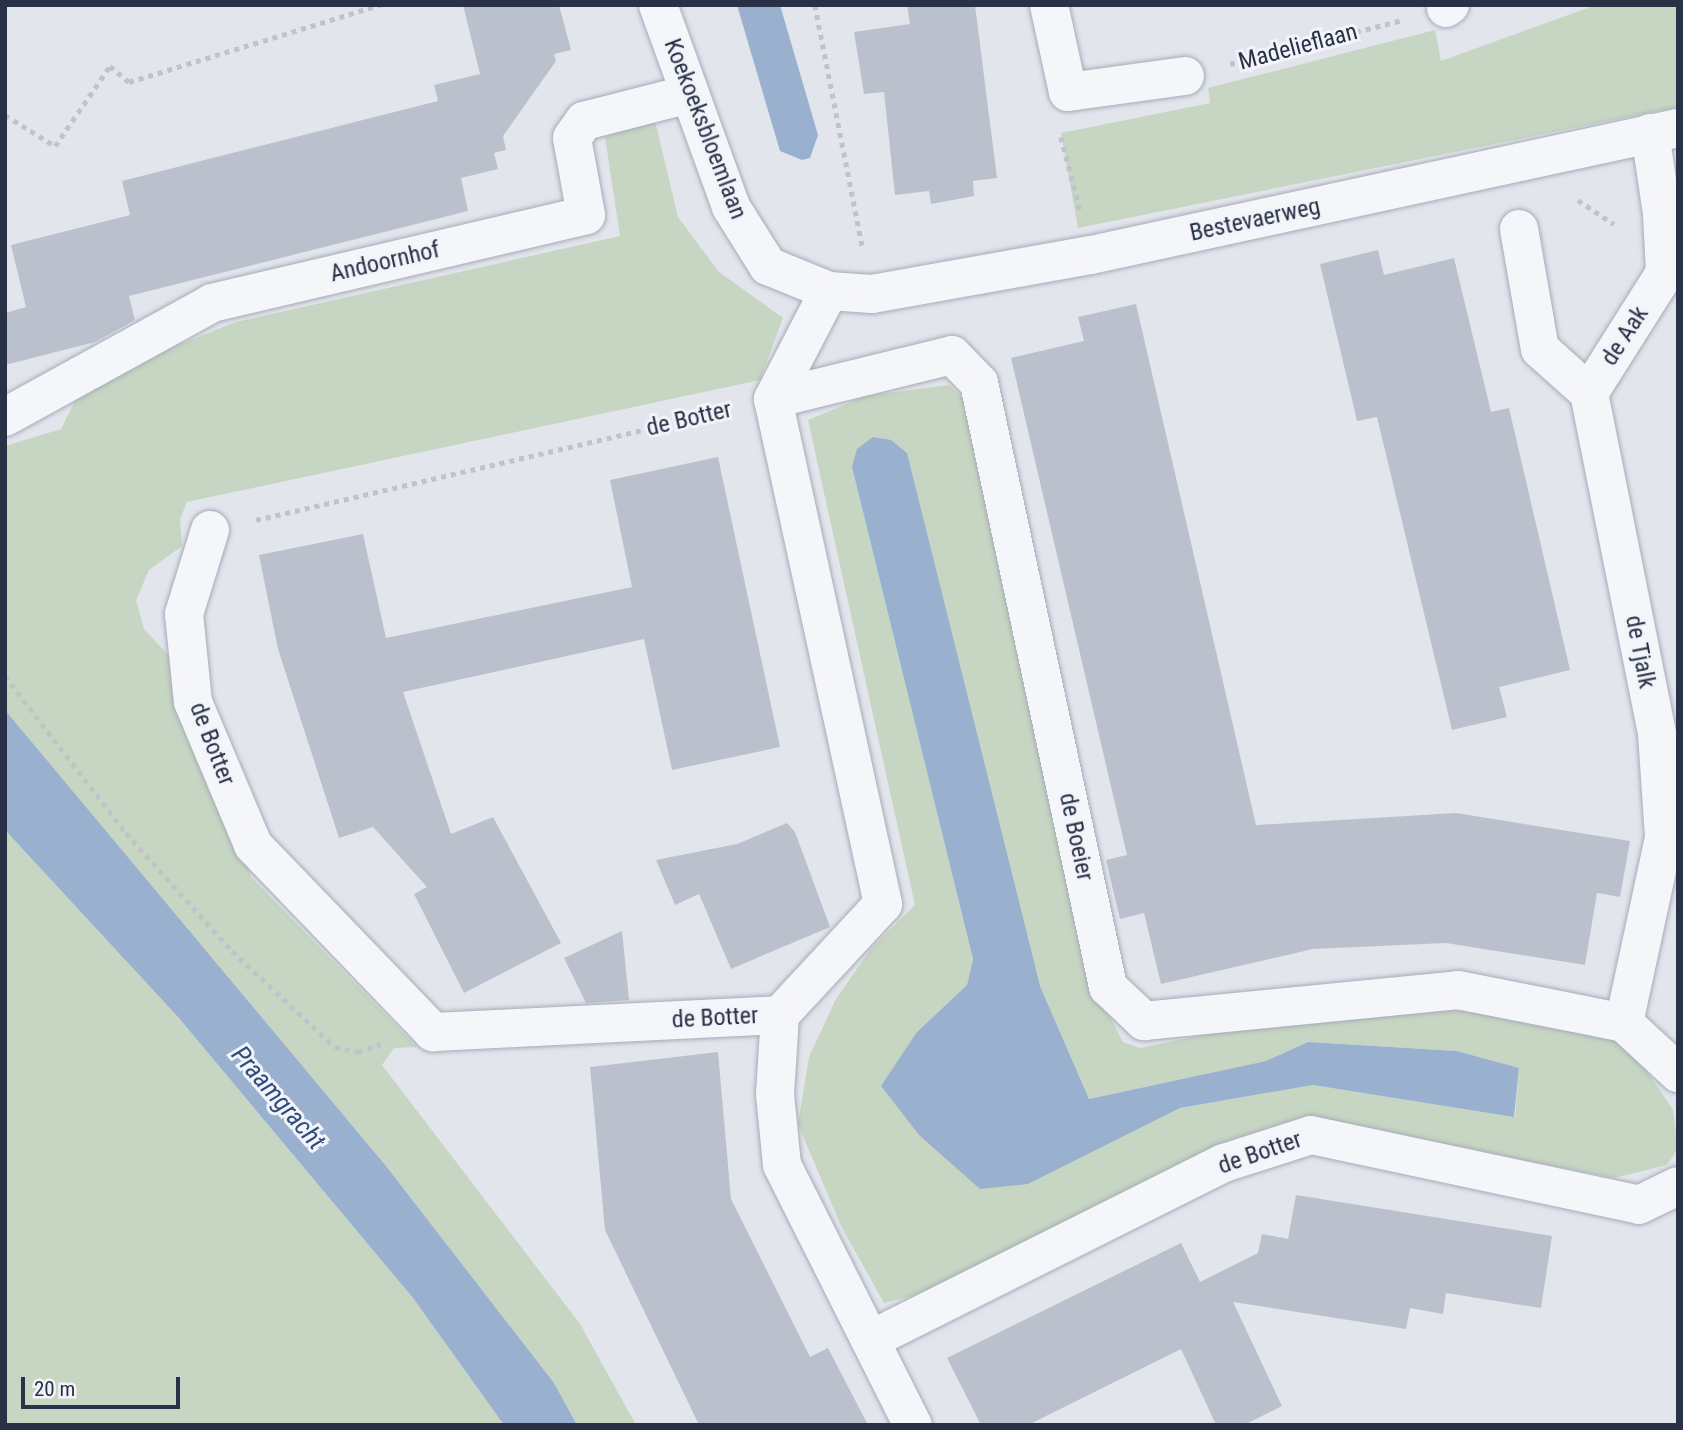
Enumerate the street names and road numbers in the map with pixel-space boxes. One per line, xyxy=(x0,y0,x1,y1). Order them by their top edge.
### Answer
street label: Madelieflaan xyxy=(1235,17,1361,77)
street label: Koekoeksbloemlaan xyxy=(657,35,753,223)
street label: Bestevaerweg xyxy=(1187,192,1323,248)
street label: Andoornhof xyxy=(327,235,443,289)
street label: de Aak xyxy=(1595,301,1655,371)
street label: de Botter xyxy=(644,395,734,443)
street label: de Tjalk xyxy=(1619,613,1661,691)
street label: de Botter xyxy=(183,698,241,790)
street label: de Boeier xyxy=(1053,790,1099,884)
street label: de Botter xyxy=(671,1001,759,1035)
street label: de Botter xyxy=(1214,1125,1306,1181)

